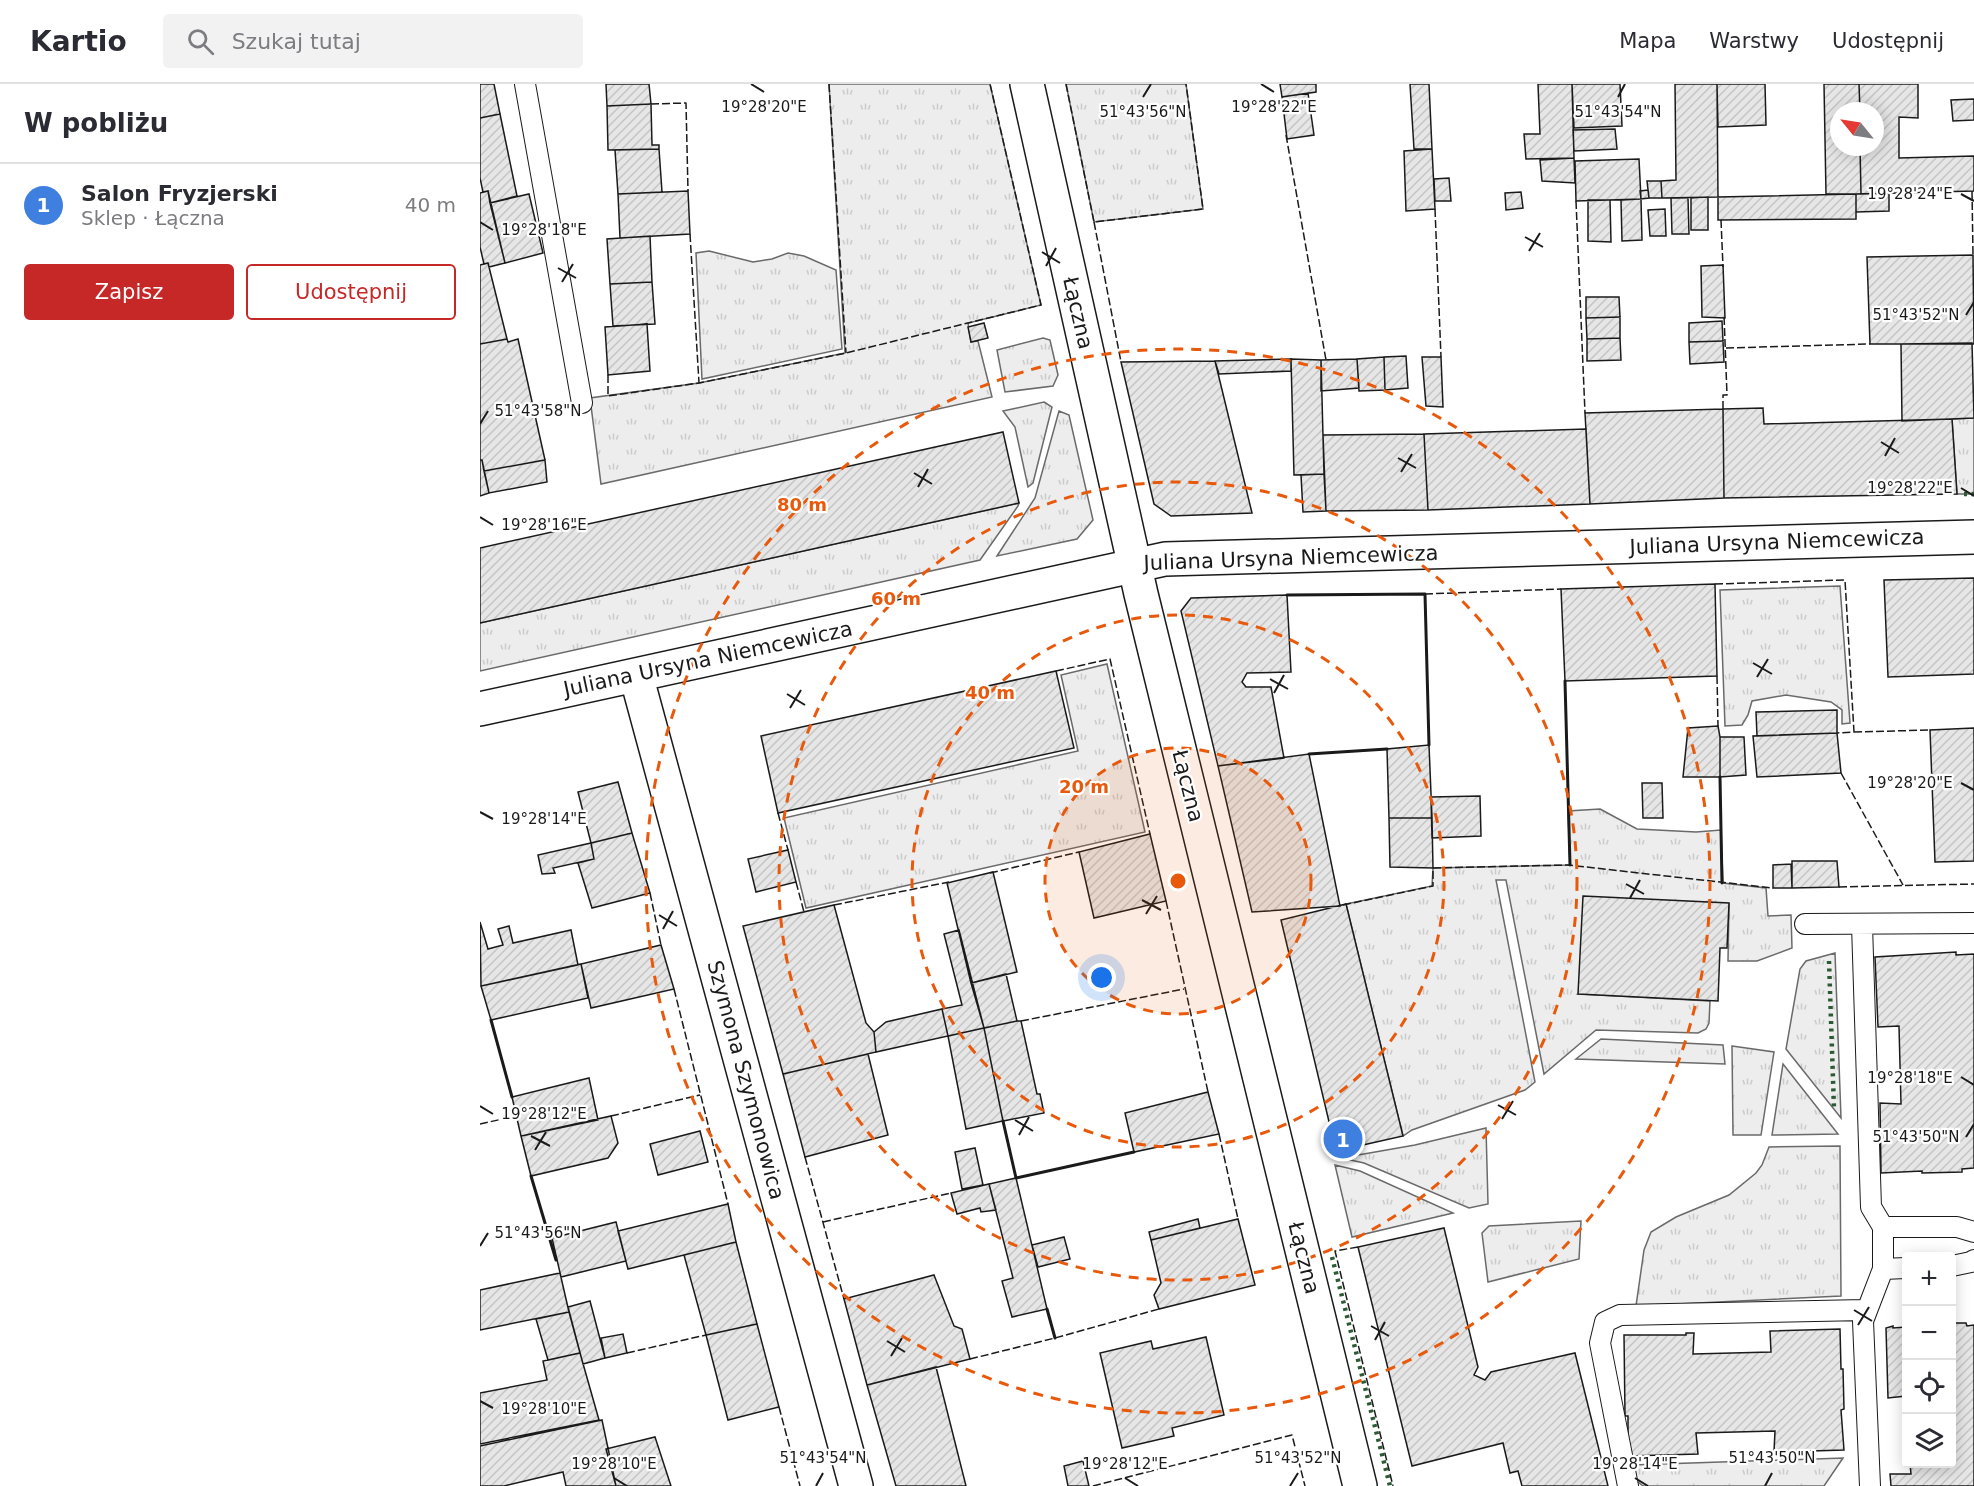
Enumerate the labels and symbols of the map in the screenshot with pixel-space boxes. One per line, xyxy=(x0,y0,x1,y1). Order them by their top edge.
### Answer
text: 19°28'20"E xyxy=(721,98,807,116)
text: 19°28'22"E xyxy=(1231,98,1317,116)
north arrow xyxy=(1830,102,1884,156)
text: 51°43'56"N xyxy=(1099,103,1187,121)
text: 51°43'54"N xyxy=(1574,103,1662,121)
text: 19°28'24"E xyxy=(1867,185,1953,203)
text: 19°28'18"E xyxy=(501,221,587,239)
street label: Łączna xyxy=(1058,274,1098,351)
text: 51°43'52"N xyxy=(1872,306,1960,324)
text: 51°43'58"N xyxy=(494,402,582,420)
text: 19°28'22"E xyxy=(1867,479,1953,497)
text: 80 m xyxy=(777,494,827,515)
text: 19°28'16"E xyxy=(501,516,587,534)
street label: Juliana Ursyna Niemcewicza xyxy=(1627,525,1925,559)
street label: Juliana Ursyna Niemcewicza xyxy=(1141,541,1439,575)
text: 60 m xyxy=(871,588,921,609)
street label: Juliana Ursyna Niemcewicza xyxy=(559,617,855,702)
text: 40 m xyxy=(965,682,1015,703)
street label: Łączna xyxy=(1167,747,1209,825)
text: 19°28'20"E xyxy=(1867,774,1953,792)
text: 20 m xyxy=(1059,776,1109,797)
text: 19°28'14"E xyxy=(501,810,587,828)
centre of rings xyxy=(1168,871,1188,891)
street label: Szymona Szymonowica xyxy=(702,958,790,1202)
your location xyxy=(1087,963,1116,992)
text: 19°28'18"E xyxy=(1867,1069,1953,1087)
text: 19°28'12"E xyxy=(501,1105,587,1123)
pin: 1 xyxy=(1324,1116,1362,1162)
text: 51°43'50"N xyxy=(1872,1128,1960,1146)
street label: Łączna xyxy=(1283,1219,1325,1297)
text: 51°43'56"N xyxy=(494,1224,582,1242)
text: 19°28'10"E xyxy=(501,1400,587,1418)
text: 51°43'54"N xyxy=(779,1449,867,1467)
text: 51°43'52"N xyxy=(1254,1449,1342,1467)
text: 51°43'50"N xyxy=(1728,1449,1816,1467)
text: 19°28'10"E xyxy=(571,1455,657,1473)
text: 19°28'12"E xyxy=(1082,1455,1168,1473)
text: 19°28'14"E xyxy=(1592,1455,1678,1473)

